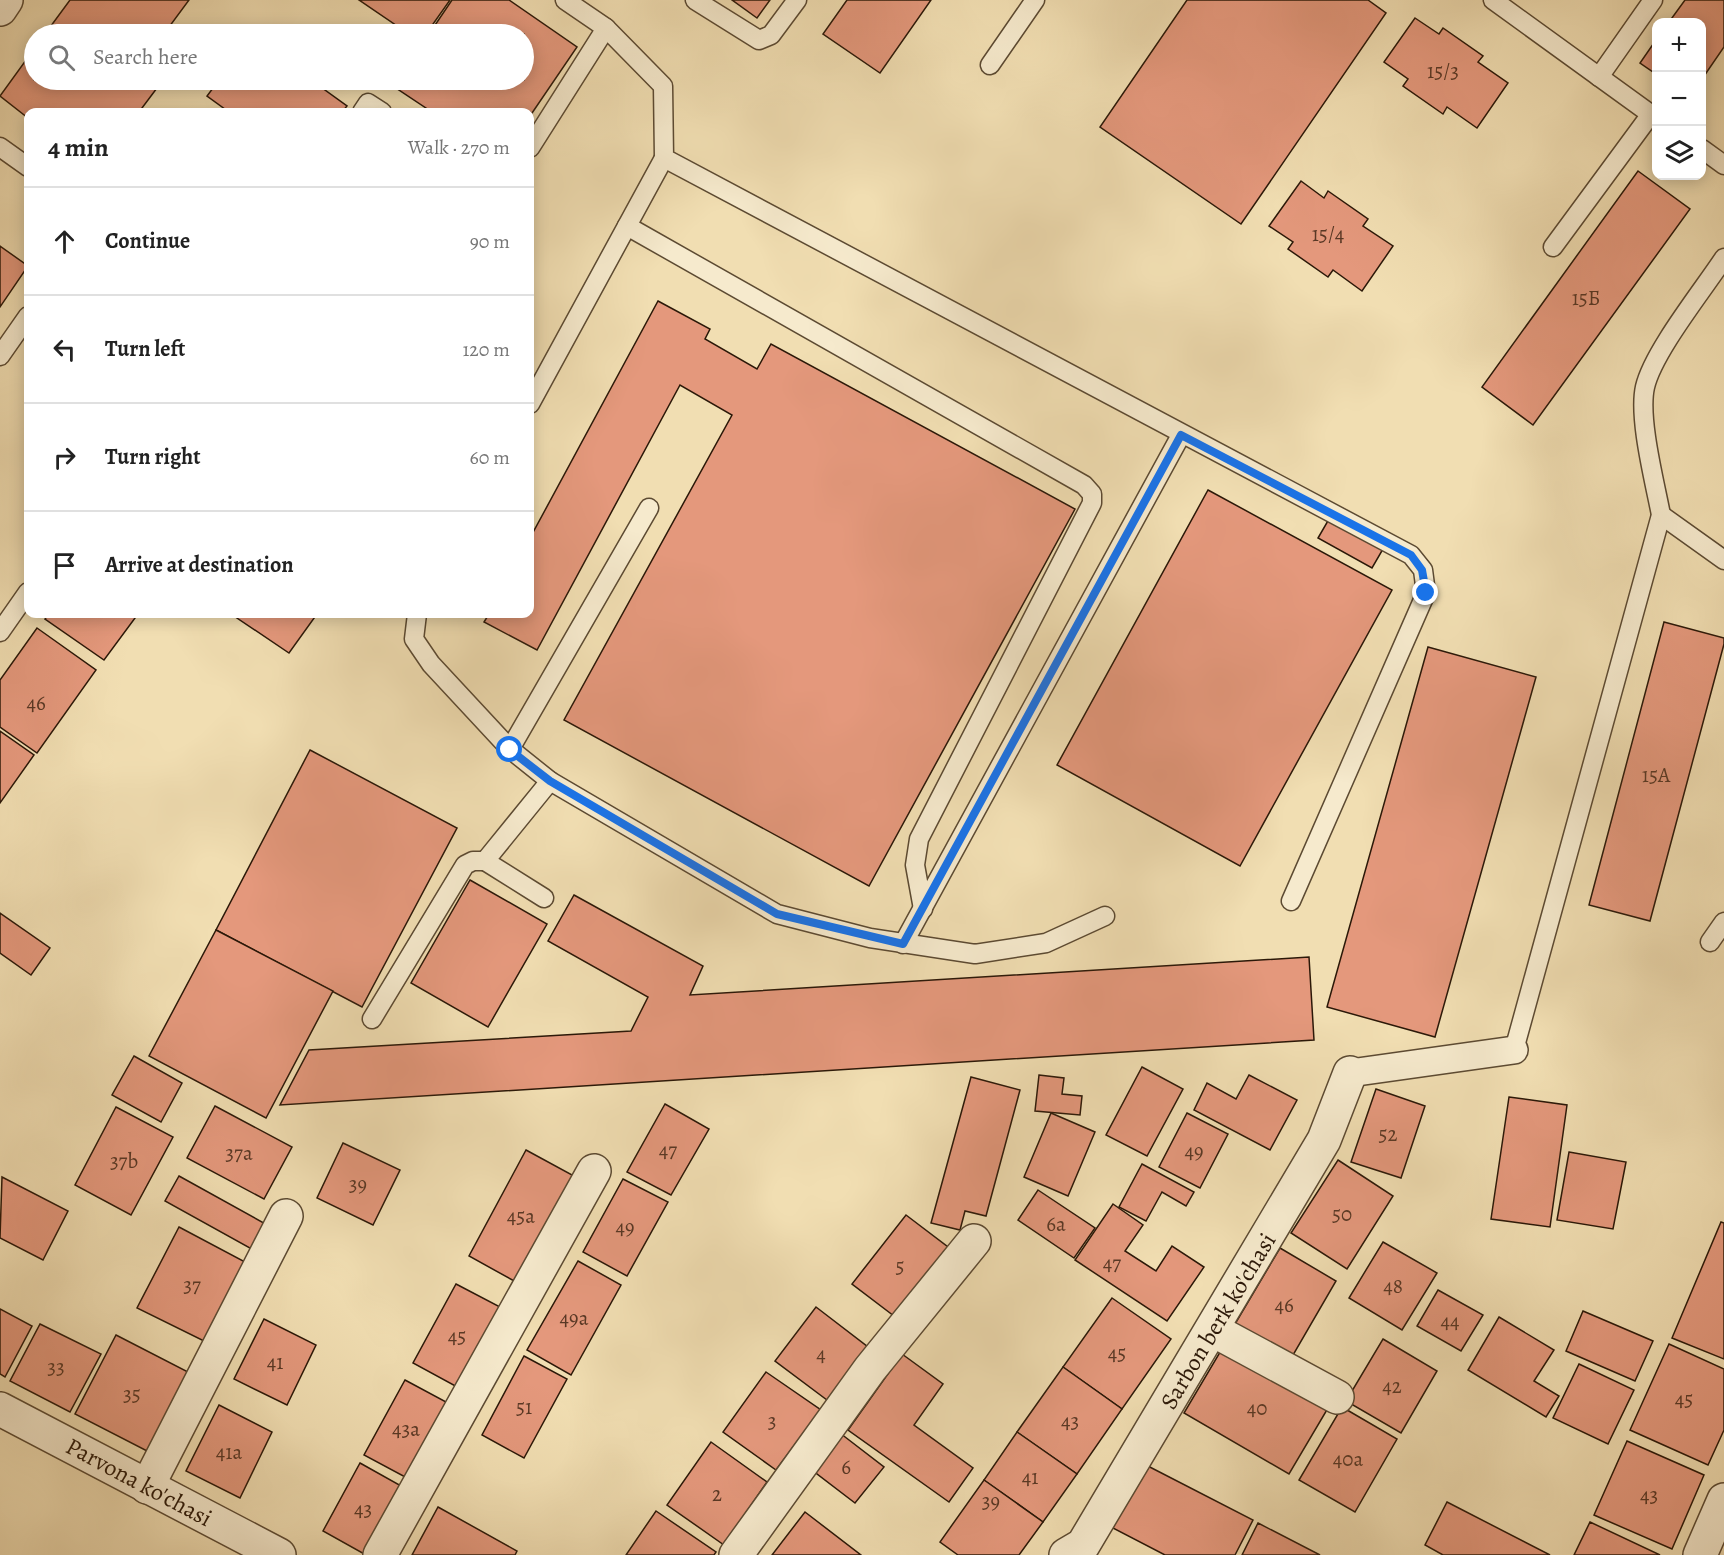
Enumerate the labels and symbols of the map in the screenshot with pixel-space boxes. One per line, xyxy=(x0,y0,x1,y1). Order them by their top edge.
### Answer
house number: 15/3 xyxy=(1427,57,1459,85)
house number: 15/4 xyxy=(1312,220,1344,248)
house number: 15Б xyxy=(1572,284,1600,312)
route end xyxy=(1412,579,1438,605)
house number: 46 xyxy=(26,689,46,717)
route start xyxy=(496,736,522,762)
house number: 15A xyxy=(1642,761,1671,789)
house number: 52 xyxy=(1378,1120,1398,1148)
house number: 47 xyxy=(659,1136,677,1164)
house number: 49 xyxy=(1184,1137,1204,1165)
house number: 37a xyxy=(225,1139,253,1167)
house number: 37b xyxy=(110,1147,138,1175)
house number: 39 xyxy=(349,1170,367,1198)
house number: 50 xyxy=(1332,1200,1352,1228)
house number: 45a xyxy=(507,1202,535,1230)
house number: 6a xyxy=(1046,1210,1066,1238)
house number: 49 xyxy=(615,1213,635,1241)
street label: Sarbon berk ko'chasi xyxy=(1153,1227,1283,1415)
house number: 47 xyxy=(1103,1249,1121,1277)
house number: 5 xyxy=(895,1252,905,1280)
house number: 37 xyxy=(183,1271,201,1299)
house number: 48 xyxy=(1383,1272,1403,1300)
house number: 46 xyxy=(1274,1291,1294,1319)
house number: 49a xyxy=(560,1304,589,1332)
house number: 44 xyxy=(1440,1307,1460,1335)
house number: 45 xyxy=(448,1322,466,1350)
house number: 45 xyxy=(1108,1339,1126,1367)
house number: 4 xyxy=(816,1340,826,1368)
house number: 41 xyxy=(267,1348,283,1376)
house number: 33 xyxy=(47,1353,65,1381)
house number: 42 xyxy=(1382,1372,1402,1400)
house number: 35 xyxy=(123,1380,141,1408)
house number: 45 xyxy=(1675,1385,1693,1413)
house number: 51 xyxy=(516,1393,532,1421)
house number: 40 xyxy=(1247,1394,1267,1422)
house number: 3 xyxy=(768,1407,776,1435)
house number: 43 xyxy=(1061,1407,1079,1435)
house number: 43a xyxy=(392,1415,420,1443)
street label: Parvona ko'chasi xyxy=(60,1430,218,1534)
house number: 41a xyxy=(216,1438,242,1466)
house number: 40a xyxy=(1333,1445,1363,1473)
house number: 6 xyxy=(841,1453,851,1481)
house number: 41 xyxy=(1022,1463,1038,1491)
house number: 2 xyxy=(712,1480,722,1508)
house number: 43 xyxy=(1640,1481,1658,1509)
house number: 39 xyxy=(982,1487,1000,1515)
house number: 43 xyxy=(354,1495,372,1523)

